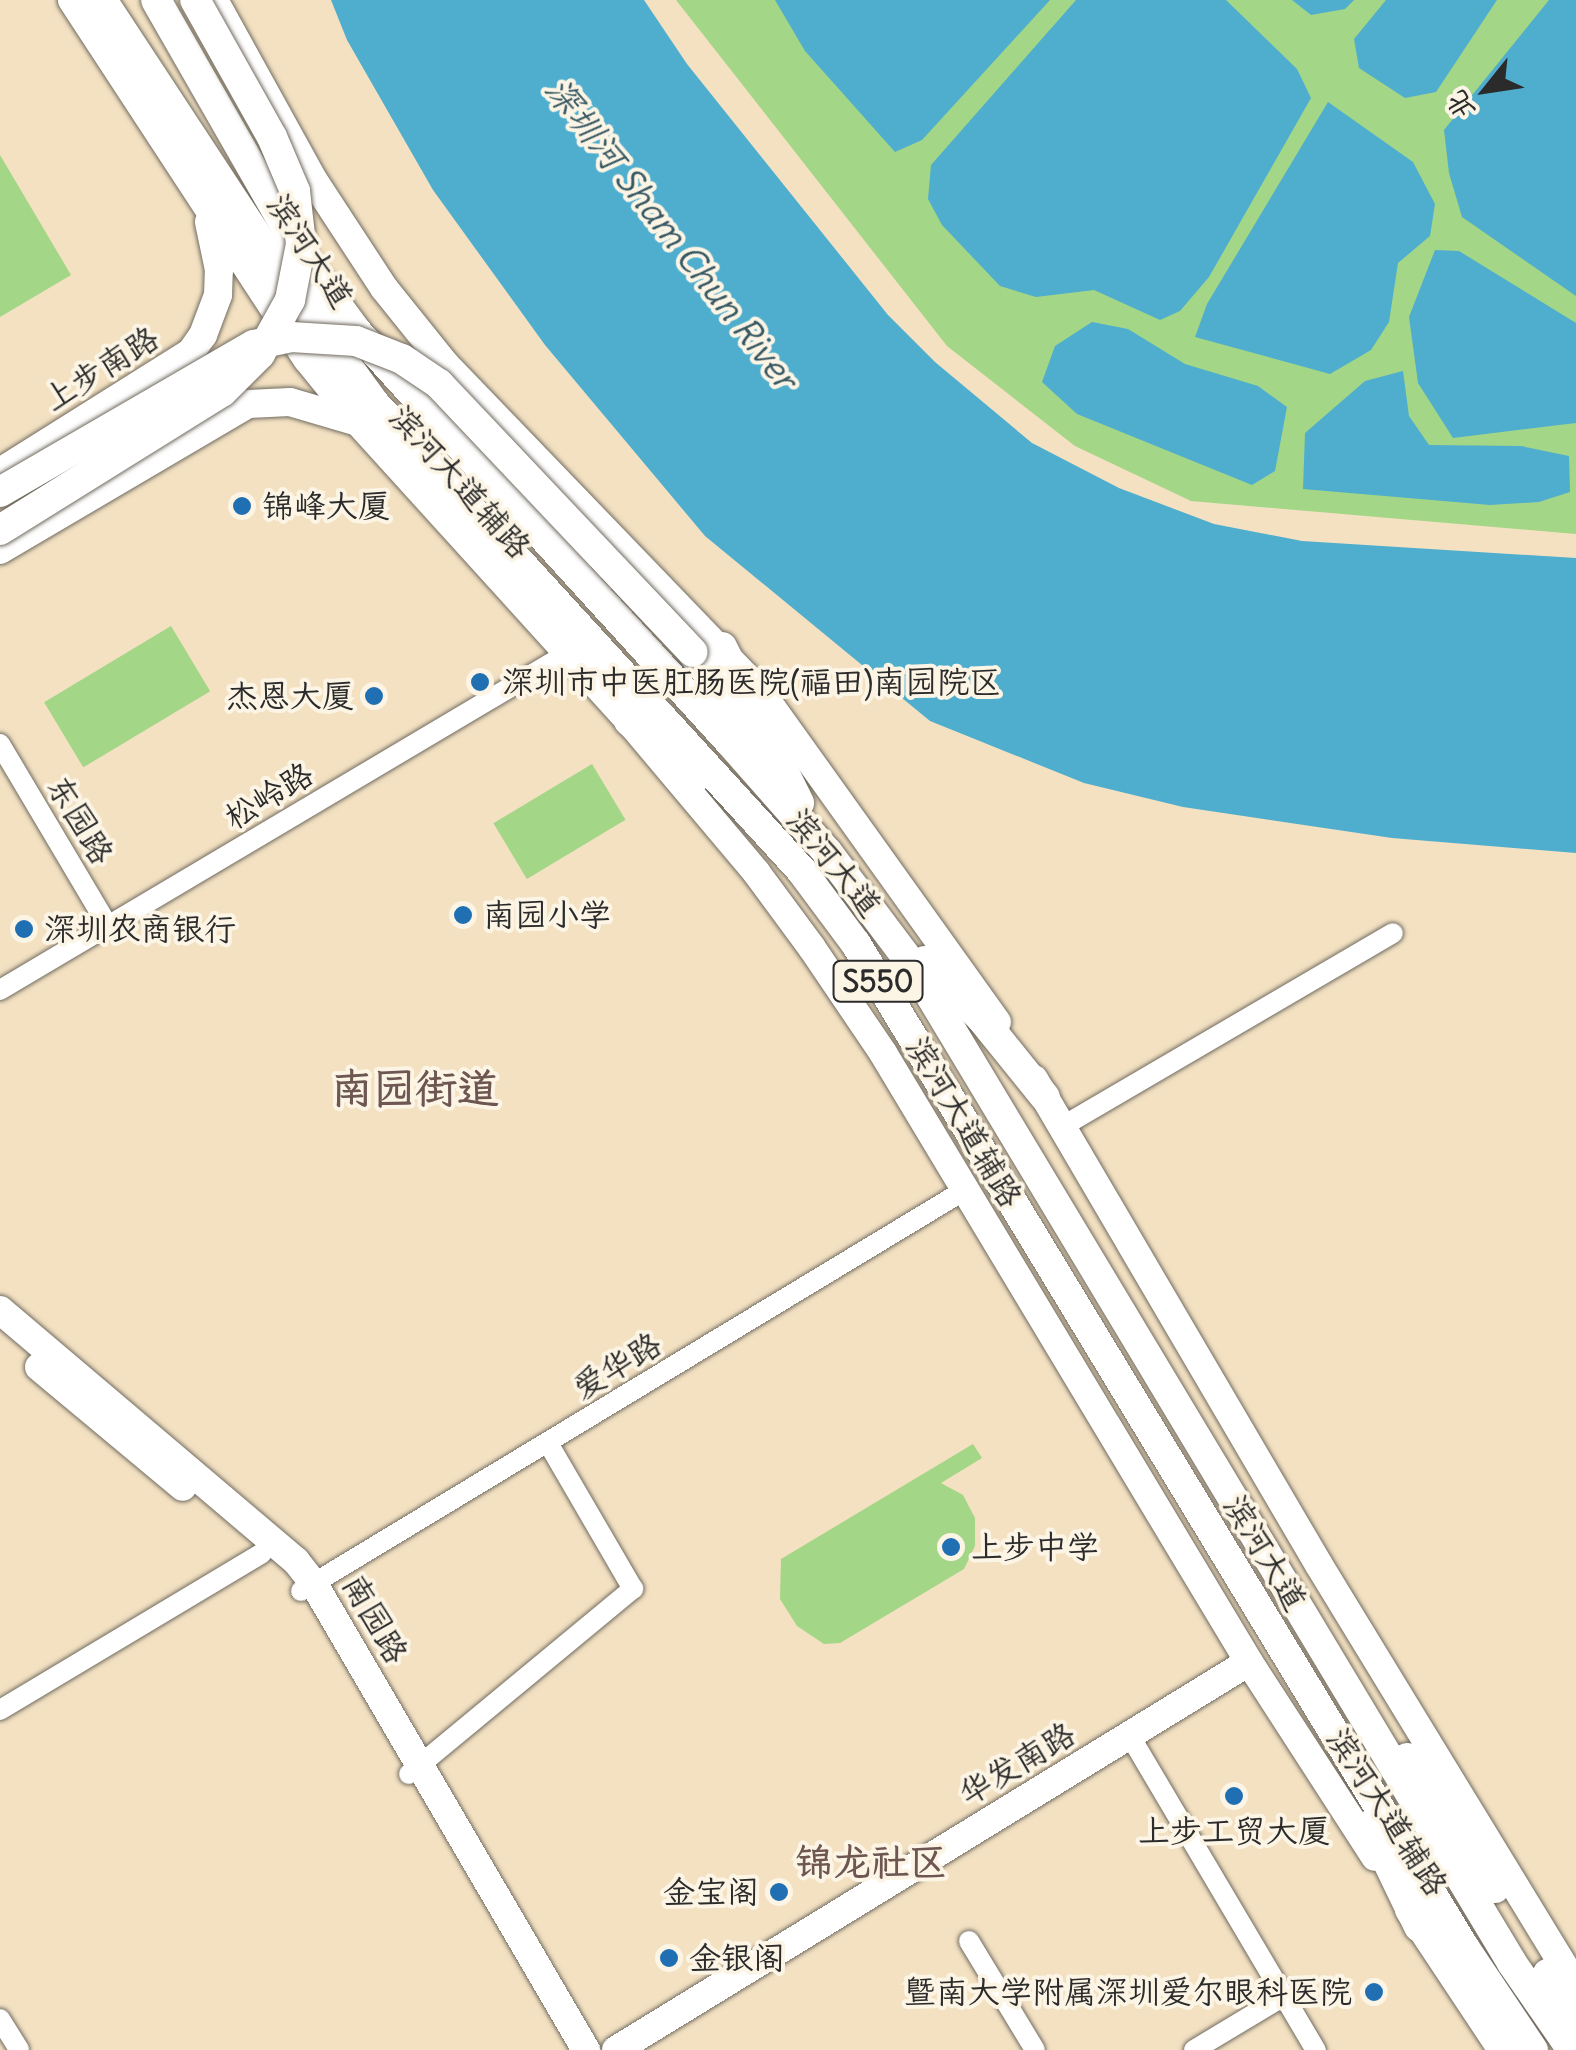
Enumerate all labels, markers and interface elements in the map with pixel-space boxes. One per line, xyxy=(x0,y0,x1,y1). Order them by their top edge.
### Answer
north arrow xyxy=(1436,40,1536,140)
water label: 深圳河 Sham Chun River xyxy=(537,69,807,397)
text: 北 xyxy=(1437,84,1483,126)
street label: 滨河大道 xyxy=(259,187,361,315)
street label: 上步南路 xyxy=(37,319,165,419)
street label: 滨河大道辅路 xyxy=(381,398,539,566)
place label: 锦峰大厦 xyxy=(262,487,390,525)
marker: 锦峰大厦 xyxy=(231,495,253,517)
place label: 深圳市中医肛肠医院(福田)南园院区 xyxy=(502,663,1001,701)
marker: 深圳市中医肛肠医院(福田)南园院区 xyxy=(467,669,493,695)
place label: 杰恩大厦 xyxy=(226,677,354,715)
marker: 杰恩大厦 xyxy=(363,685,385,707)
street label: 松岭路 xyxy=(218,755,320,837)
street label: 东园路 xyxy=(39,769,121,871)
street label: 滨河大道 xyxy=(779,801,889,925)
place label: 南园小学 xyxy=(483,896,611,934)
marker: 南园小学 xyxy=(452,904,474,926)
place label: 深圳农商银行 xyxy=(44,910,236,948)
marker: 深圳农商银行 xyxy=(13,918,35,940)
road number: S550 xyxy=(830,956,926,1006)
street label: 滨河大道辅路 xyxy=(898,1030,1030,1214)
district label: 南园街道 xyxy=(331,1063,499,1113)
street label: 爱华路 xyxy=(566,1325,668,1407)
street label: 滨河大道 xyxy=(1216,1488,1314,1618)
place label: 上步中学 xyxy=(971,1528,1099,1566)
marker: 上步中学 xyxy=(940,1536,962,1558)
street label: 南园路 xyxy=(334,1568,416,1670)
street label: 华发南路 xyxy=(952,1715,1082,1813)
street label: 滨河大道辅路 xyxy=(1319,1721,1455,1903)
marker: 上步工贸大厦 xyxy=(1223,1785,1245,1807)
place label: 上步工贸大厦 xyxy=(1138,1812,1330,1850)
district label: 锦龙社区 xyxy=(795,1839,947,1885)
place label: 金宝阁 xyxy=(663,1873,759,1911)
marker: 金宝阁 xyxy=(768,1881,790,1903)
place label: 金银阁 xyxy=(689,1939,785,1977)
marker: 金银阁 xyxy=(658,1947,680,1969)
place label: 暨南大学附属深圳爱尔眼科医院 xyxy=(904,1973,1352,2011)
marker: 暨南大学附属深圳爱尔眼科医院 xyxy=(1361,1979,1387,2005)

